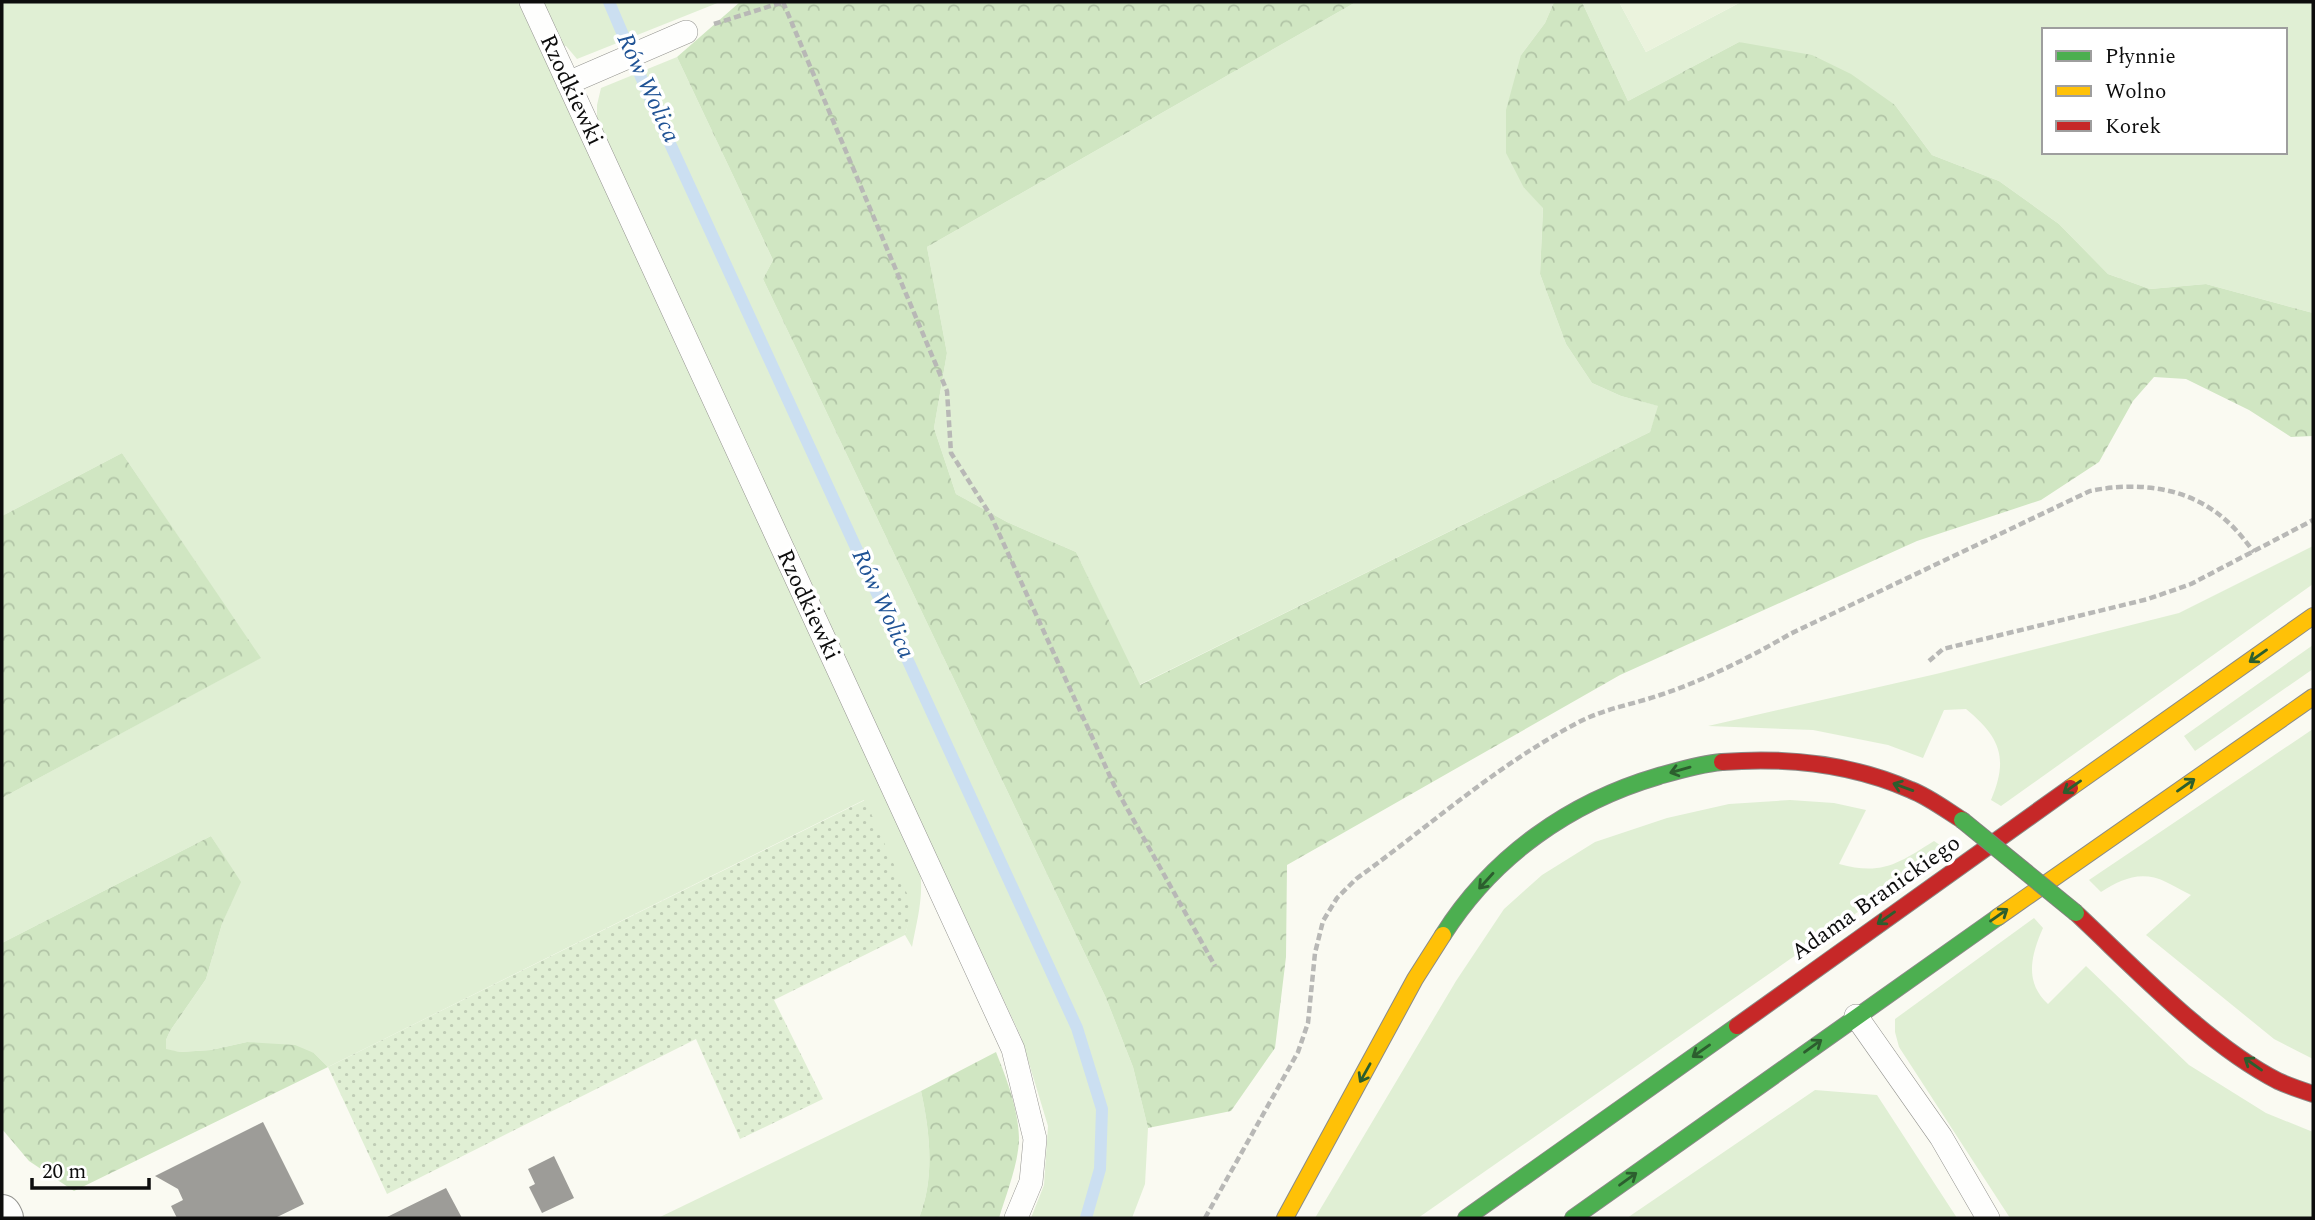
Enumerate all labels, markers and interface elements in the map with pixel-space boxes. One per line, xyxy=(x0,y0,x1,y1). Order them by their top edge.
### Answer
water label: Rów Wolica xyxy=(607,27,689,149)
legend xyxy=(2042,28,2287,154)
street label: Rzodkiewki xyxy=(530,29,612,151)
text: Płynnie xyxy=(2105,41,2176,73)
text: Wolno xyxy=(2105,76,2166,108)
text: Korek xyxy=(2105,111,2162,143)
water label: Rów Wolica xyxy=(842,543,924,665)
street label: Rzodkiewki xyxy=(767,544,849,666)
one-way arrow xyxy=(2249,648,2268,663)
one-way arrow xyxy=(1669,764,1692,777)
one-way arrow xyxy=(2176,778,2195,792)
one-way arrow xyxy=(1892,780,1914,792)
one-way arrow xyxy=(2063,780,2082,794)
street label: Adama Branickiego xyxy=(1784,826,1968,970)
one-way arrow xyxy=(1478,872,1494,890)
one-way arrow xyxy=(1989,908,2008,922)
one-way arrow xyxy=(1877,911,1896,926)
one-way arrow xyxy=(1803,1039,1822,1053)
one-way arrow xyxy=(1692,1043,1711,1058)
one-way arrow xyxy=(2244,1057,2263,1071)
one-way arrow xyxy=(1358,1062,1371,1083)
scale bar xyxy=(32,1146,149,1190)
text: 20 m xyxy=(42,1156,86,1188)
one-way arrow xyxy=(1618,1171,1637,1186)

